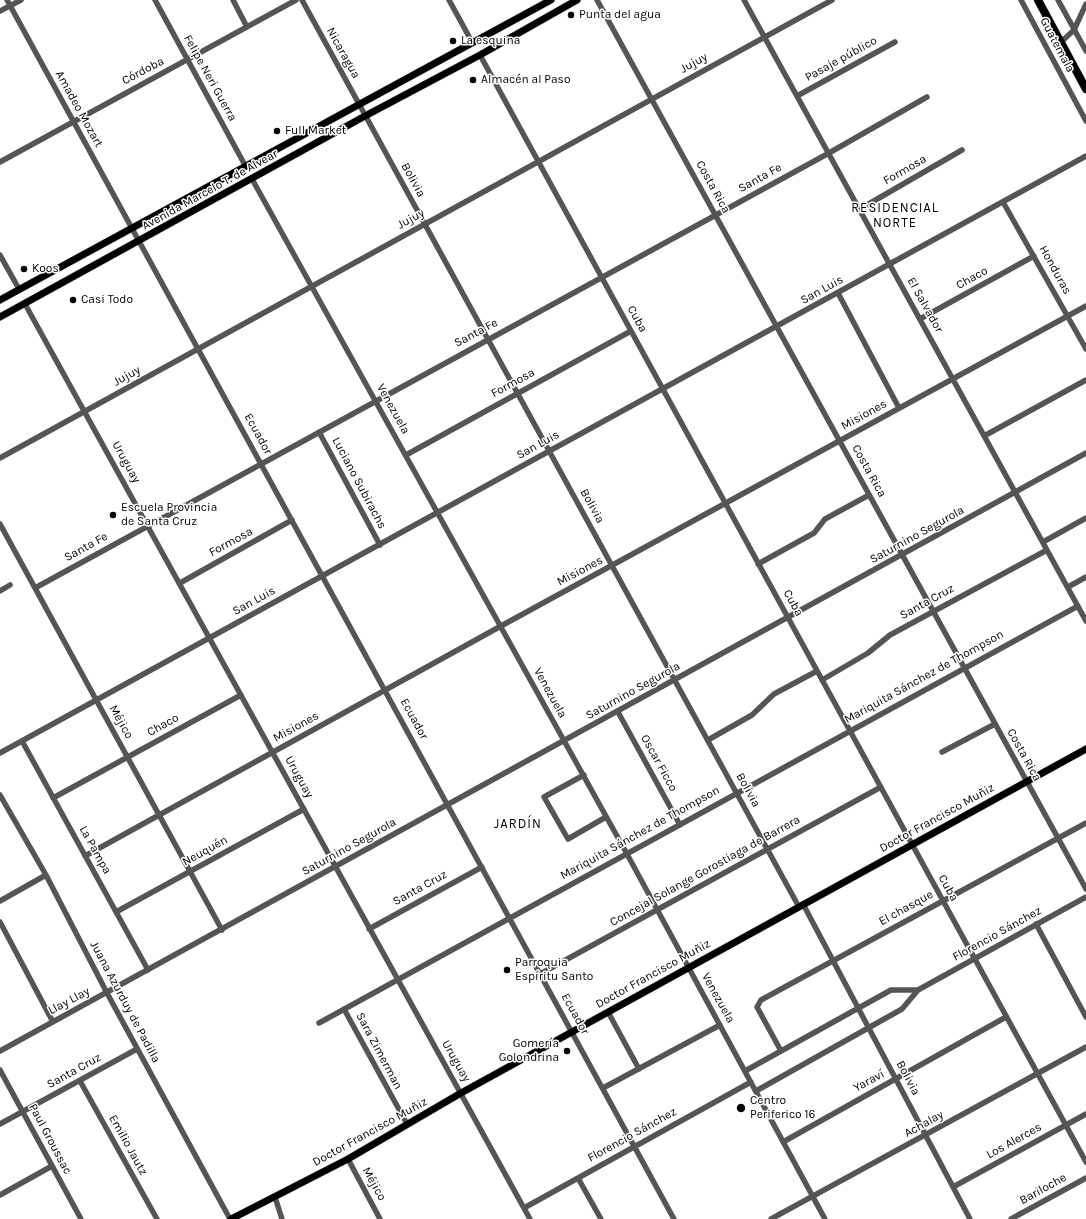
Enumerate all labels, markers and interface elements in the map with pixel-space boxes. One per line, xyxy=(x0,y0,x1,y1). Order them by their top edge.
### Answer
place label: Punta del agua xyxy=(579,8,661,22)
marker: Punta del agua xyxy=(566,10,576,20)
street label: Guatemala xyxy=(1037,15,1077,75)
street label: Nicaragua xyxy=(323,25,363,81)
street label: Felipe Neri Guerra xyxy=(180,32,240,124)
street label: Pasaje público xyxy=(803,33,879,85)
place label: La esquina xyxy=(461,34,520,48)
marker: La esquina xyxy=(448,36,458,46)
street label: Jujuy xyxy=(678,50,710,76)
street label: Córdoba xyxy=(119,54,167,88)
street label: Amadeo Mozart xyxy=(52,68,106,150)
place label: Almacén al Paso xyxy=(481,73,570,87)
marker: Almacén al Paso xyxy=(468,75,478,85)
place label: Full Market xyxy=(285,124,346,138)
marker: Full Market xyxy=(272,126,282,136)
street label: Avenida Marcelo T. de Alvear xyxy=(140,147,280,233)
street label: Formosa xyxy=(881,152,929,188)
street label: Costa Rica xyxy=(693,158,733,216)
street label: Bolivia xyxy=(398,160,428,200)
street label: Santa Fe xyxy=(736,160,784,196)
district label: RESIDENCIAL NORTE xyxy=(851,200,939,231)
street label: Jujuy xyxy=(395,206,427,232)
street label: Honduras xyxy=(1036,243,1074,297)
place label: Koos xyxy=(32,262,59,276)
street label: Chaco xyxy=(954,263,990,293)
marker: Koos xyxy=(19,264,29,274)
street label: San Luis xyxy=(798,272,846,308)
street label: El Salvador xyxy=(904,275,946,335)
place label: Casi Todo xyxy=(81,293,133,307)
marker: Casi Todo xyxy=(68,295,78,305)
street label: Cuba xyxy=(624,303,650,335)
street label: Santa Fe xyxy=(452,316,500,350)
street label: Jujuy xyxy=(111,363,143,389)
street label: Formosa xyxy=(489,365,537,401)
street label: Venezuela xyxy=(373,381,413,437)
street label: Misiones xyxy=(839,397,889,433)
street label: Ecuador xyxy=(241,411,275,457)
street label: San Luis xyxy=(514,427,562,463)
street label: Luciano Subirachs xyxy=(329,435,389,531)
street label: Uruguay xyxy=(109,439,143,485)
street label: Costa Rica xyxy=(849,442,889,500)
street label: Bolivia xyxy=(577,486,607,526)
place label: Escuela Provincia de Santa Cruz xyxy=(121,501,217,529)
street label: Saturnino Segurola xyxy=(867,503,967,567)
marker: Escuela Provincia de Santa Cruz xyxy=(108,510,118,520)
street label: Formosa xyxy=(207,524,255,560)
street label: Santa Fe xyxy=(62,529,110,565)
street label: Misiones xyxy=(555,553,605,589)
street label: Santa Cruz xyxy=(897,581,957,623)
street label: San Luis xyxy=(230,583,278,619)
street label: Cuba xyxy=(780,587,806,619)
street label: Mariquita Sánchez de Thompson xyxy=(842,627,1006,727)
street label: Saturnino Segurola xyxy=(583,659,683,723)
street label: Venezuela xyxy=(530,665,570,721)
street label: Ecuador xyxy=(397,696,431,742)
street label: Méjico xyxy=(106,703,136,741)
street label: Misiones xyxy=(271,709,321,745)
street label: Chaco xyxy=(145,710,181,740)
street label: Costa Rica xyxy=(1004,726,1044,784)
street label: Oscar Ficco xyxy=(637,732,681,794)
street label: Uruguay xyxy=(282,754,316,800)
street label: Bolivia xyxy=(733,770,763,810)
street label: Doctor Francisco Muñiz xyxy=(877,780,997,856)
street label: Mariquita Sánchez de Thompson xyxy=(558,783,722,883)
street label: Concejal Solange Gorostiaga de Barrera xyxy=(607,813,803,929)
street label: Saturnino Segurola xyxy=(299,815,399,879)
district label: JARDÍN xyxy=(494,816,542,832)
street label: La Pampa xyxy=(76,823,114,877)
street label: Neuquén xyxy=(180,833,230,869)
street label: Santa Cruz xyxy=(390,867,450,909)
street label: Cuba xyxy=(935,872,961,904)
street label: El chasque xyxy=(876,887,936,929)
street label: Florencio Sánchez xyxy=(950,904,1044,964)
street label: Doctor Francisco Muñiz xyxy=(593,936,713,1012)
street label: Juana Azurduy de Padilla xyxy=(87,939,163,1065)
place label: Parroquia Espíritu Santo xyxy=(515,956,593,984)
marker: Parroquia Espíritu Santo xyxy=(502,965,512,975)
street label: Venezuela xyxy=(698,970,738,1026)
street label: Llay Llay xyxy=(46,984,92,1018)
street label: Ecuador xyxy=(558,991,592,1037)
street label: Sara Zimerman xyxy=(353,1010,405,1092)
place label: Gomería Golondrina xyxy=(499,1037,559,1065)
street label: Uruguay xyxy=(438,1038,474,1084)
marker: Gomería Golondrina xyxy=(562,1046,572,1056)
street label: Santa Cruz xyxy=(44,1050,104,1092)
street label: Bolivia xyxy=(893,1058,923,1098)
street label: Yaraví xyxy=(851,1067,887,1095)
street label: Doctor Francisco Muñiz xyxy=(310,1094,430,1170)
place label: Centro Periferico 16 xyxy=(750,1094,815,1122)
street label: Paul Groussac xyxy=(25,1101,75,1177)
marker: Centro Periferico 16 xyxy=(735,1102,747,1114)
street label: Florencio Sánchez xyxy=(585,1105,679,1165)
street label: Achalay xyxy=(902,1107,946,1141)
street label: Emilio Jautz xyxy=(106,1112,150,1178)
street label: Los Alerces xyxy=(984,1120,1044,1162)
street label: Méjico xyxy=(359,1165,389,1203)
street label: Bariloche xyxy=(1017,1170,1069,1208)

